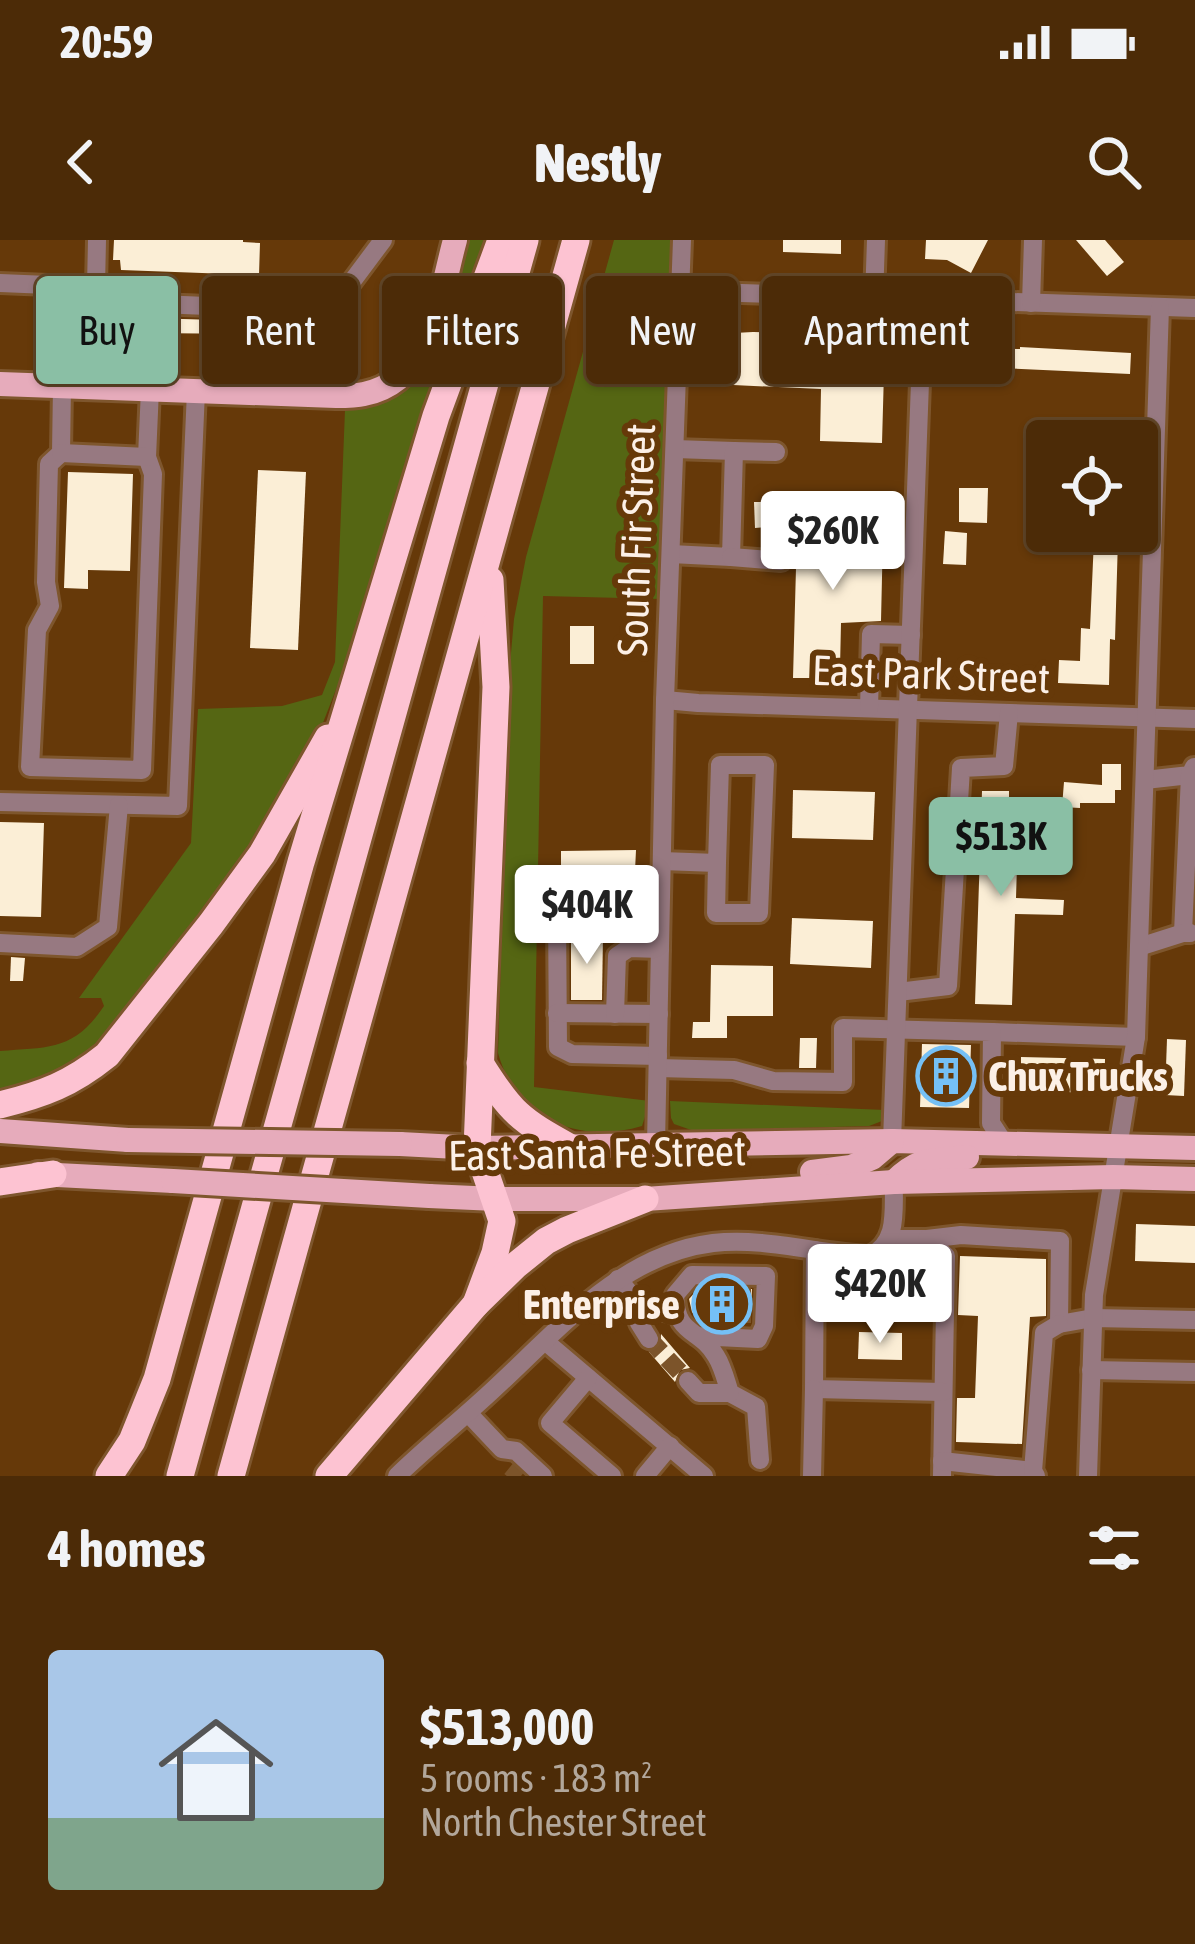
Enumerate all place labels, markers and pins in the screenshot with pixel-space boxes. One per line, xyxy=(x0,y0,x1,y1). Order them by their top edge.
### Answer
pin: $260K xyxy=(749,491,917,593)
pin: $513K xyxy=(917,797,1085,899)
pin: $404K xyxy=(503,865,671,967)
building icon: Chux Trucks xyxy=(915,1045,977,1107)
place label: Chux Trucks xyxy=(988,1052,1168,1100)
pin: $420K xyxy=(796,1244,964,1346)
building icon: Enterprise xyxy=(691,1273,753,1335)
place label: Enterprise xyxy=(523,1280,680,1328)

